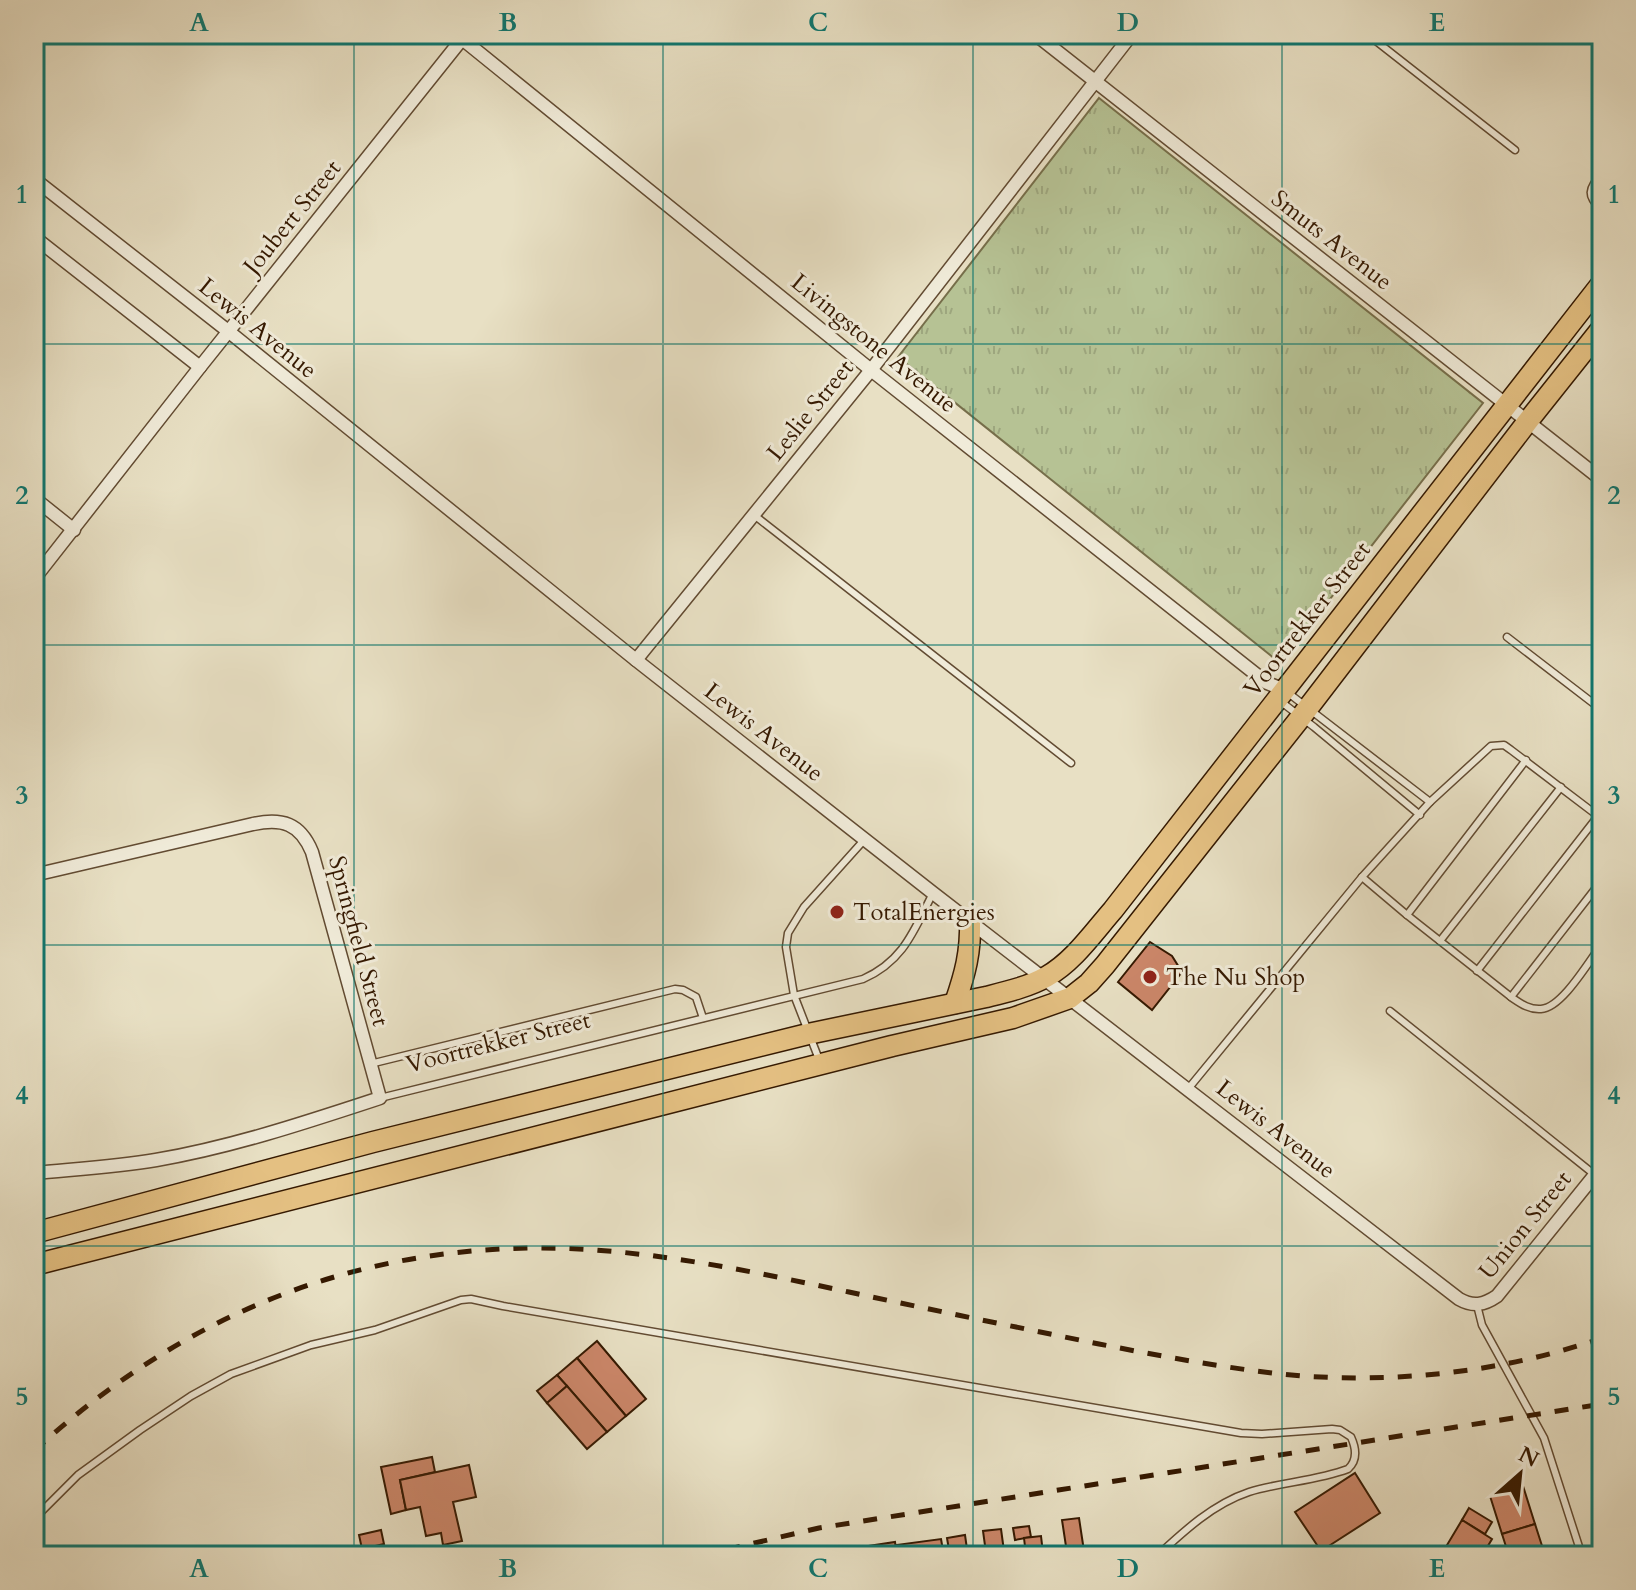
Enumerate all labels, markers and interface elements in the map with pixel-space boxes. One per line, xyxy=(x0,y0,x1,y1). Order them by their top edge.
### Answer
text: A xyxy=(189,5,209,40)
text: B xyxy=(499,5,517,40)
text: C xyxy=(808,5,828,40)
text: D xyxy=(1117,5,1139,40)
text: E xyxy=(1429,5,1445,40)
street label: Joubert Street xyxy=(234,153,349,284)
text: 1 xyxy=(15,177,29,212)
text: 1 xyxy=(1607,177,1621,212)
street label: Smuts Avenue xyxy=(1264,183,1399,298)
street label: Livingstone Avenue xyxy=(784,266,964,421)
street label: Lewis Avenue xyxy=(191,270,324,386)
street label: Leslie Street xyxy=(759,352,862,468)
text: 2 xyxy=(15,478,29,513)
text: 2 xyxy=(1607,478,1621,513)
street label: Voortrekker Street xyxy=(1236,534,1379,704)
street label: Lewis Avenue xyxy=(697,675,830,790)
text: 3 xyxy=(15,778,29,813)
text: 3 xyxy=(1607,778,1621,813)
street label: Springfield Street xyxy=(320,852,397,1030)
place label: TotalEnergies xyxy=(853,896,995,929)
marker: TotalEnergies xyxy=(828,903,846,921)
place label: The Nu Shop xyxy=(1166,961,1305,994)
marker: The Nu Shop xyxy=(1141,968,1159,986)
street label: Voortrekker Street xyxy=(402,1004,594,1081)
street label: Lewis Avenue xyxy=(1209,1072,1342,1187)
text: 4 xyxy=(15,1078,29,1113)
text: 4 xyxy=(1607,1078,1621,1113)
street label: Union Street xyxy=(1471,1164,1580,1287)
text: 5 xyxy=(15,1379,29,1414)
text: 5 xyxy=(1607,1379,1621,1414)
north arrow xyxy=(1480,1434,1560,1514)
text: N xyxy=(1513,1439,1544,1475)
text: A xyxy=(189,1551,209,1586)
text: B xyxy=(499,1551,517,1586)
text: C xyxy=(808,1551,828,1586)
text: D xyxy=(1117,1551,1139,1586)
text: E xyxy=(1429,1551,1445,1586)

